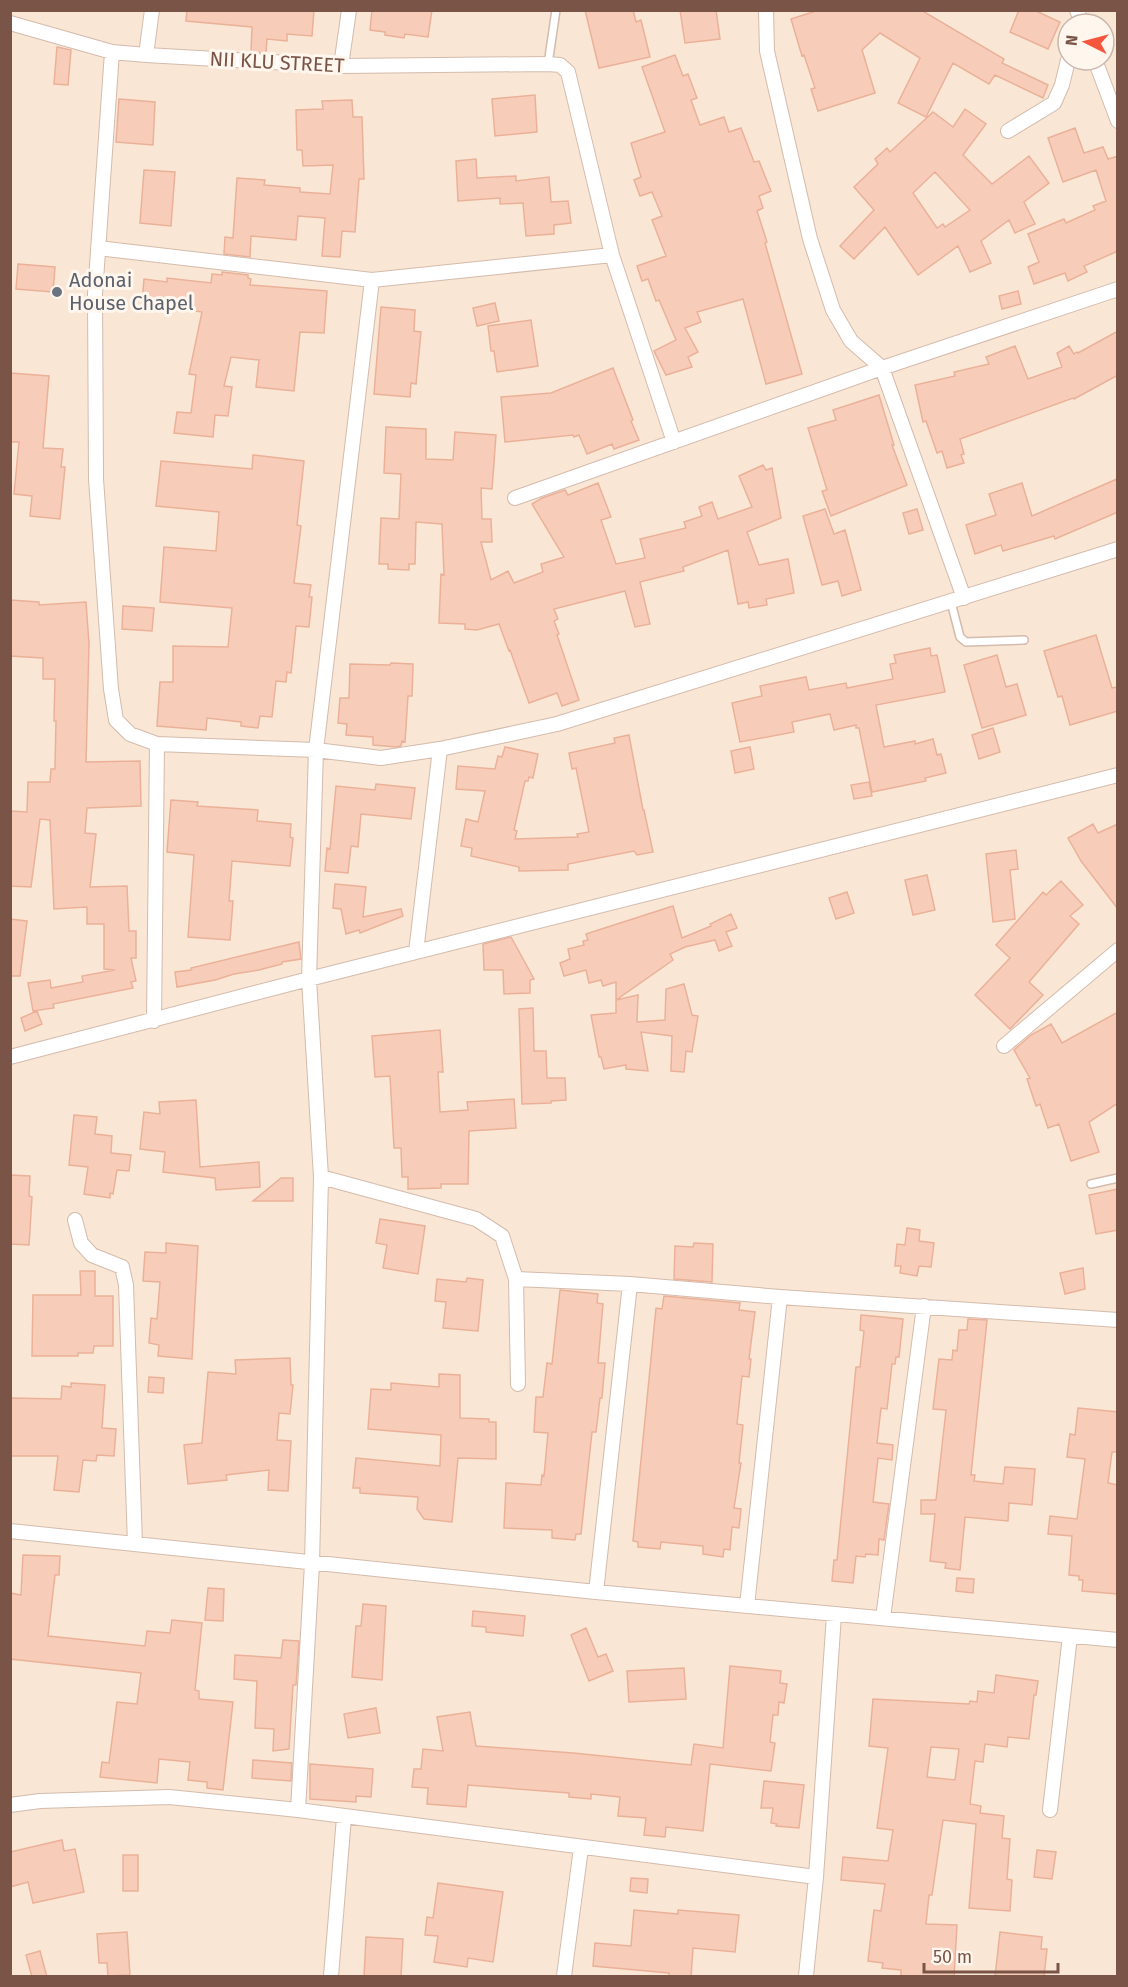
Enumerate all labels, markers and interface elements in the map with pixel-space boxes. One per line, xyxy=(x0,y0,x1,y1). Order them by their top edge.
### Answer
north arrow xyxy=(1056,12,1116,72)
text: N xyxy=(1062,34,1082,47)
street label: NII KLU STREET xyxy=(209,46,346,78)
place label: Adonai House Chapel xyxy=(69,268,194,315)
marker: Adonai House Chapel xyxy=(50,285,64,299)
scale bar xyxy=(924,1936,1058,1974)
text: 50 m xyxy=(933,1946,972,1968)

